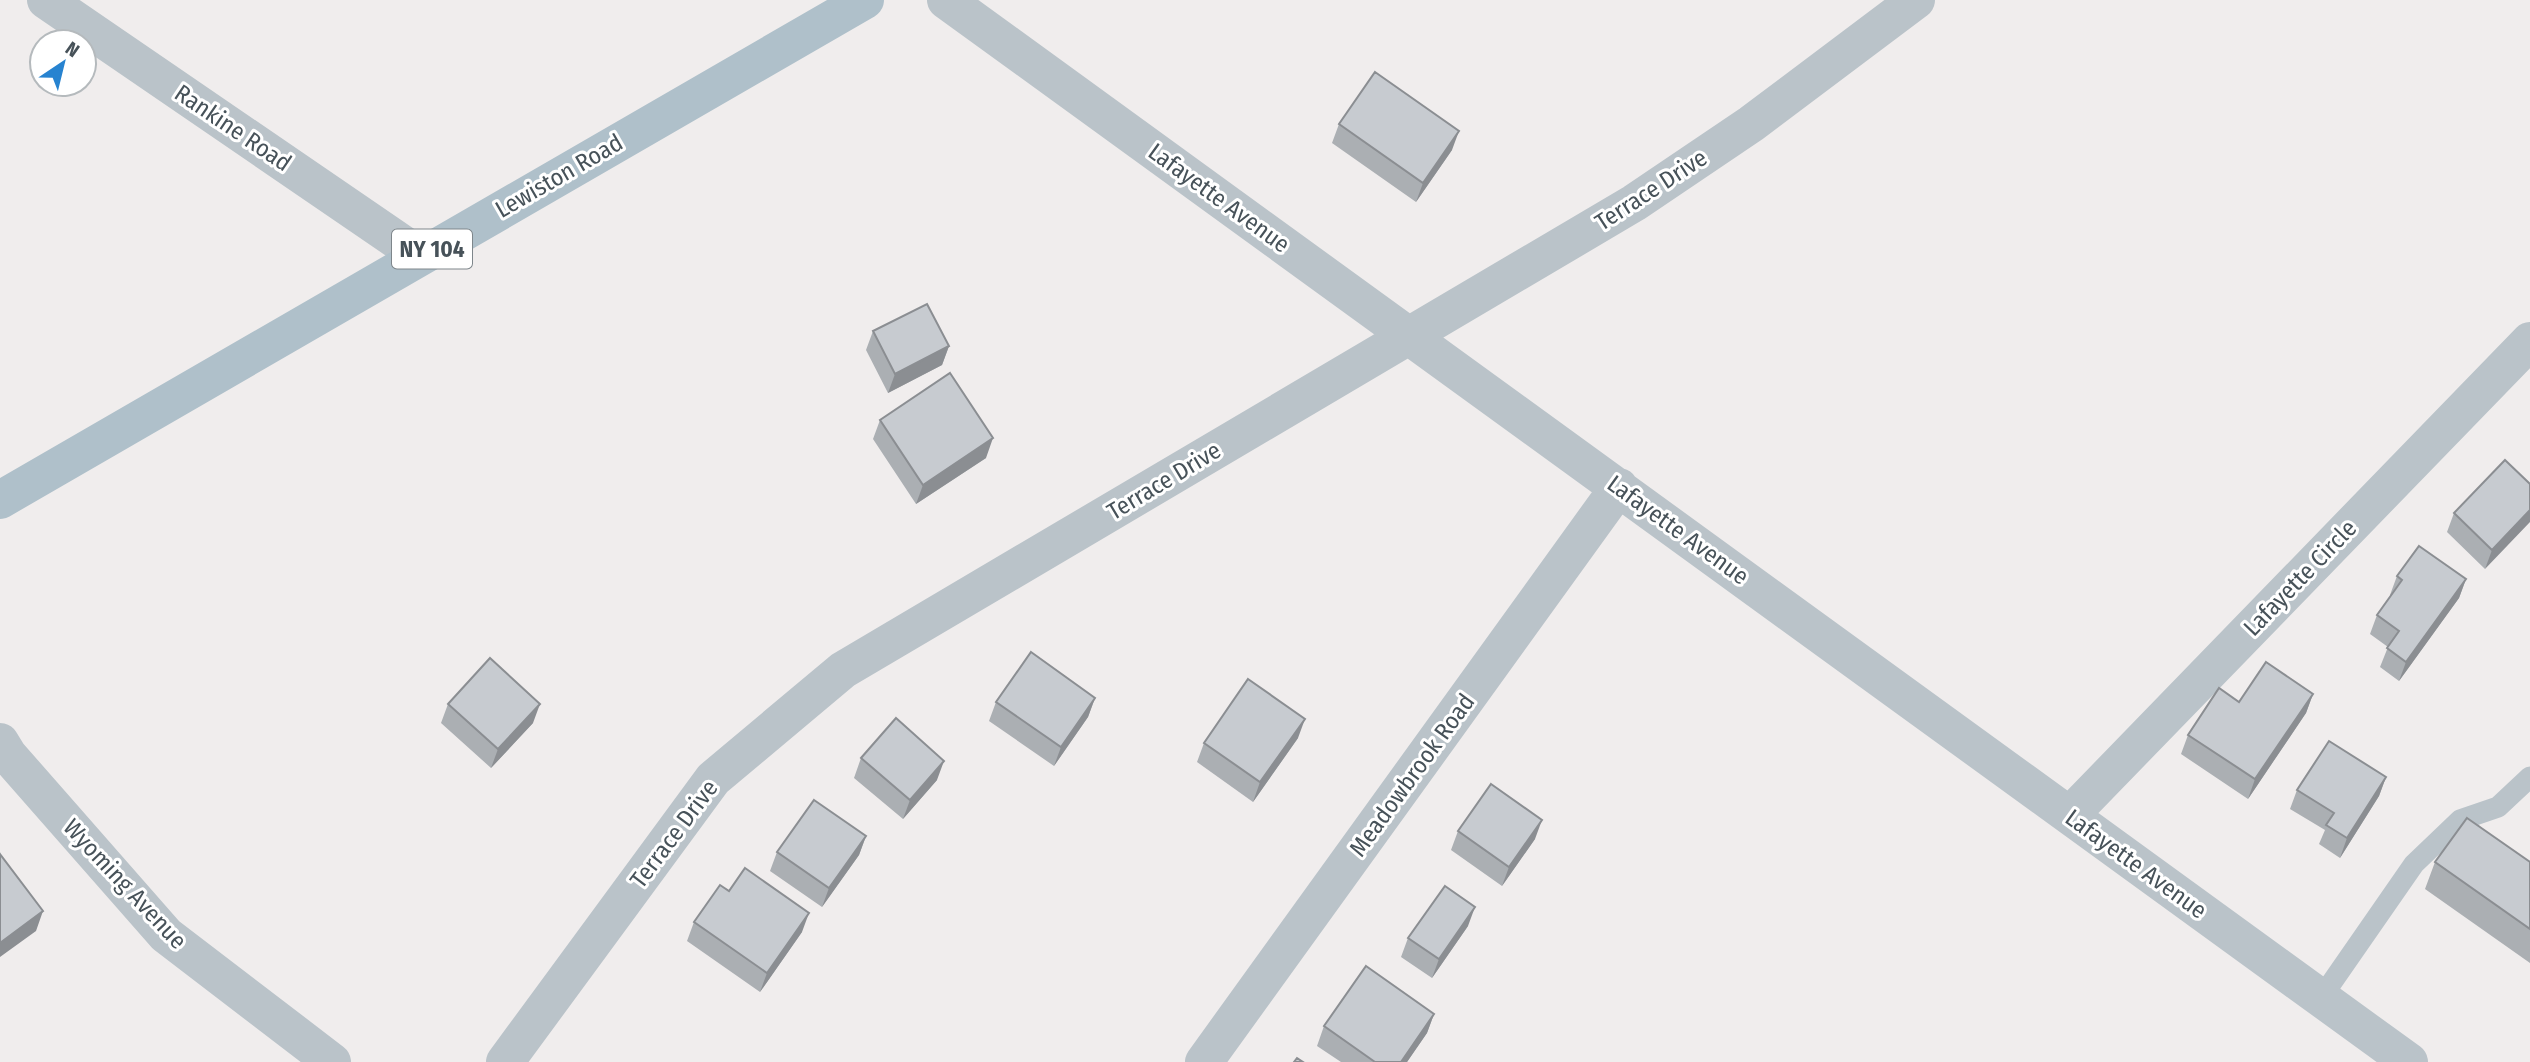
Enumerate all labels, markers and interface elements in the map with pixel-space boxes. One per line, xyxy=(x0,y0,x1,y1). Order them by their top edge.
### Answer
north arrow xyxy=(28,28,98,98)
text: N xyxy=(61,37,84,62)
street label: Rankine Road xyxy=(169,79,297,177)
street label: Lewiston Road xyxy=(490,128,628,224)
street label: Lafayette Avenue xyxy=(1143,137,1295,259)
street label: Terrace Drive xyxy=(1590,144,1712,236)
road number: NY 104 xyxy=(392,230,472,268)
street label: Terrace Drive xyxy=(1102,436,1226,526)
street label: Lafayette Avenue xyxy=(1602,469,1754,591)
street label: Lafayette Circle xyxy=(2238,514,2362,642)
street label: Meadowbrook Road xyxy=(1344,688,1480,862)
street label: Terrace Drive xyxy=(624,775,724,893)
street label: Lafayette Avenue xyxy=(2060,803,2212,925)
street label: Wyoming Avenue xyxy=(58,813,192,955)

